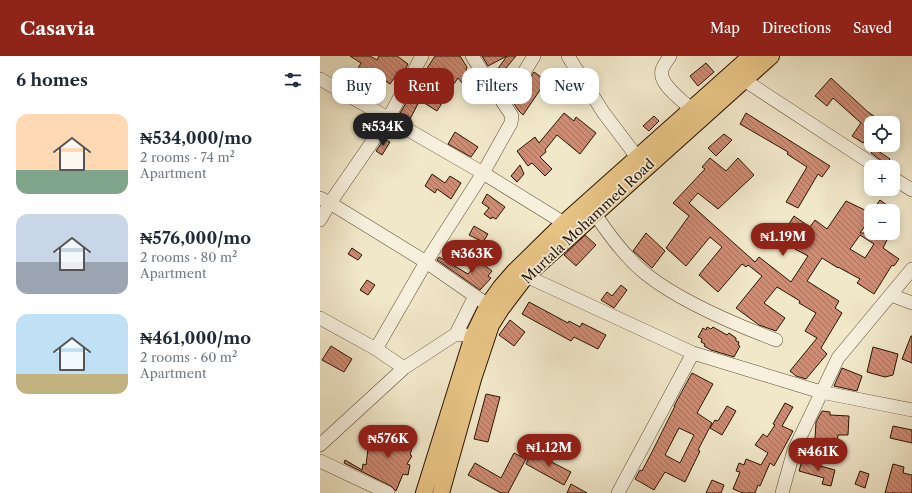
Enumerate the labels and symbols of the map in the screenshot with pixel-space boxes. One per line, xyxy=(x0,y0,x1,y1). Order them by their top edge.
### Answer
pin: ₦534K xyxy=(355,113,411,147)
street label: Murtala Mohammed Road xyxy=(518,154,659,287)
pin: ₦1.19M xyxy=(750,223,816,257)
pin: ₦363K xyxy=(444,240,500,274)
pin: ₦576K xyxy=(360,425,416,459)
pin: ₦1.12M xyxy=(516,434,582,468)
pin: ₦461K xyxy=(790,438,846,472)

